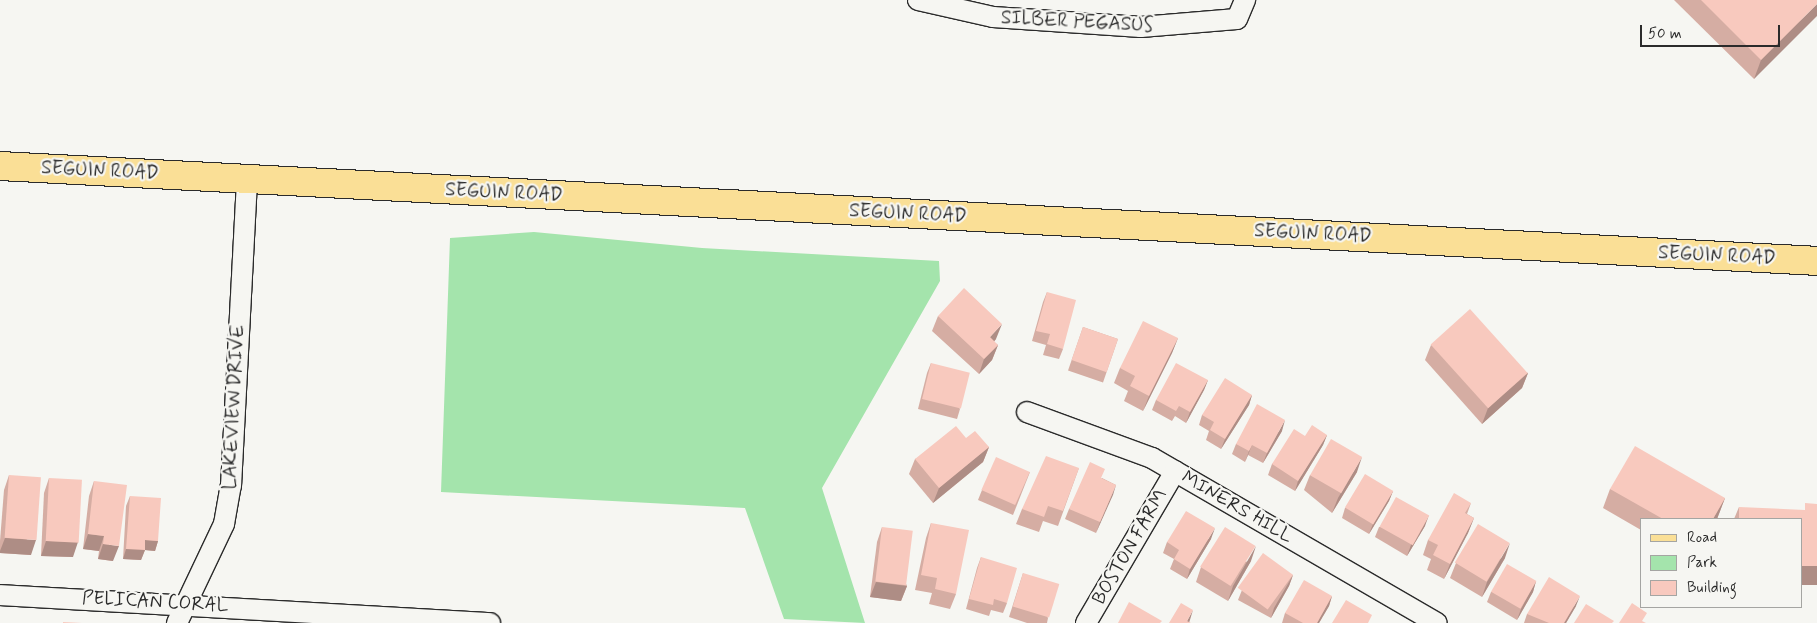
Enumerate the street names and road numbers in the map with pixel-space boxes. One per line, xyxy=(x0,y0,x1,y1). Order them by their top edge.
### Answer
street label: SILBER PEGASUS xyxy=(1001,7,1153,37)
street label: SEGUIN ROAD xyxy=(41,157,159,185)
street label: SEGUIN ROAD xyxy=(445,179,563,207)
street label: SEGUIN ROAD xyxy=(849,200,967,228)
street label: SEGUIN ROAD xyxy=(1254,220,1372,248)
street label: SEGUIN ROAD xyxy=(1658,242,1776,270)
street label: LAKEVIEW DRIVE xyxy=(218,324,250,490)
street label: MINERS HILL xyxy=(1177,466,1297,548)
street label: BOSTON FARM xyxy=(1089,487,1171,607)
street label: PELICAN CORAL xyxy=(81,587,229,617)

